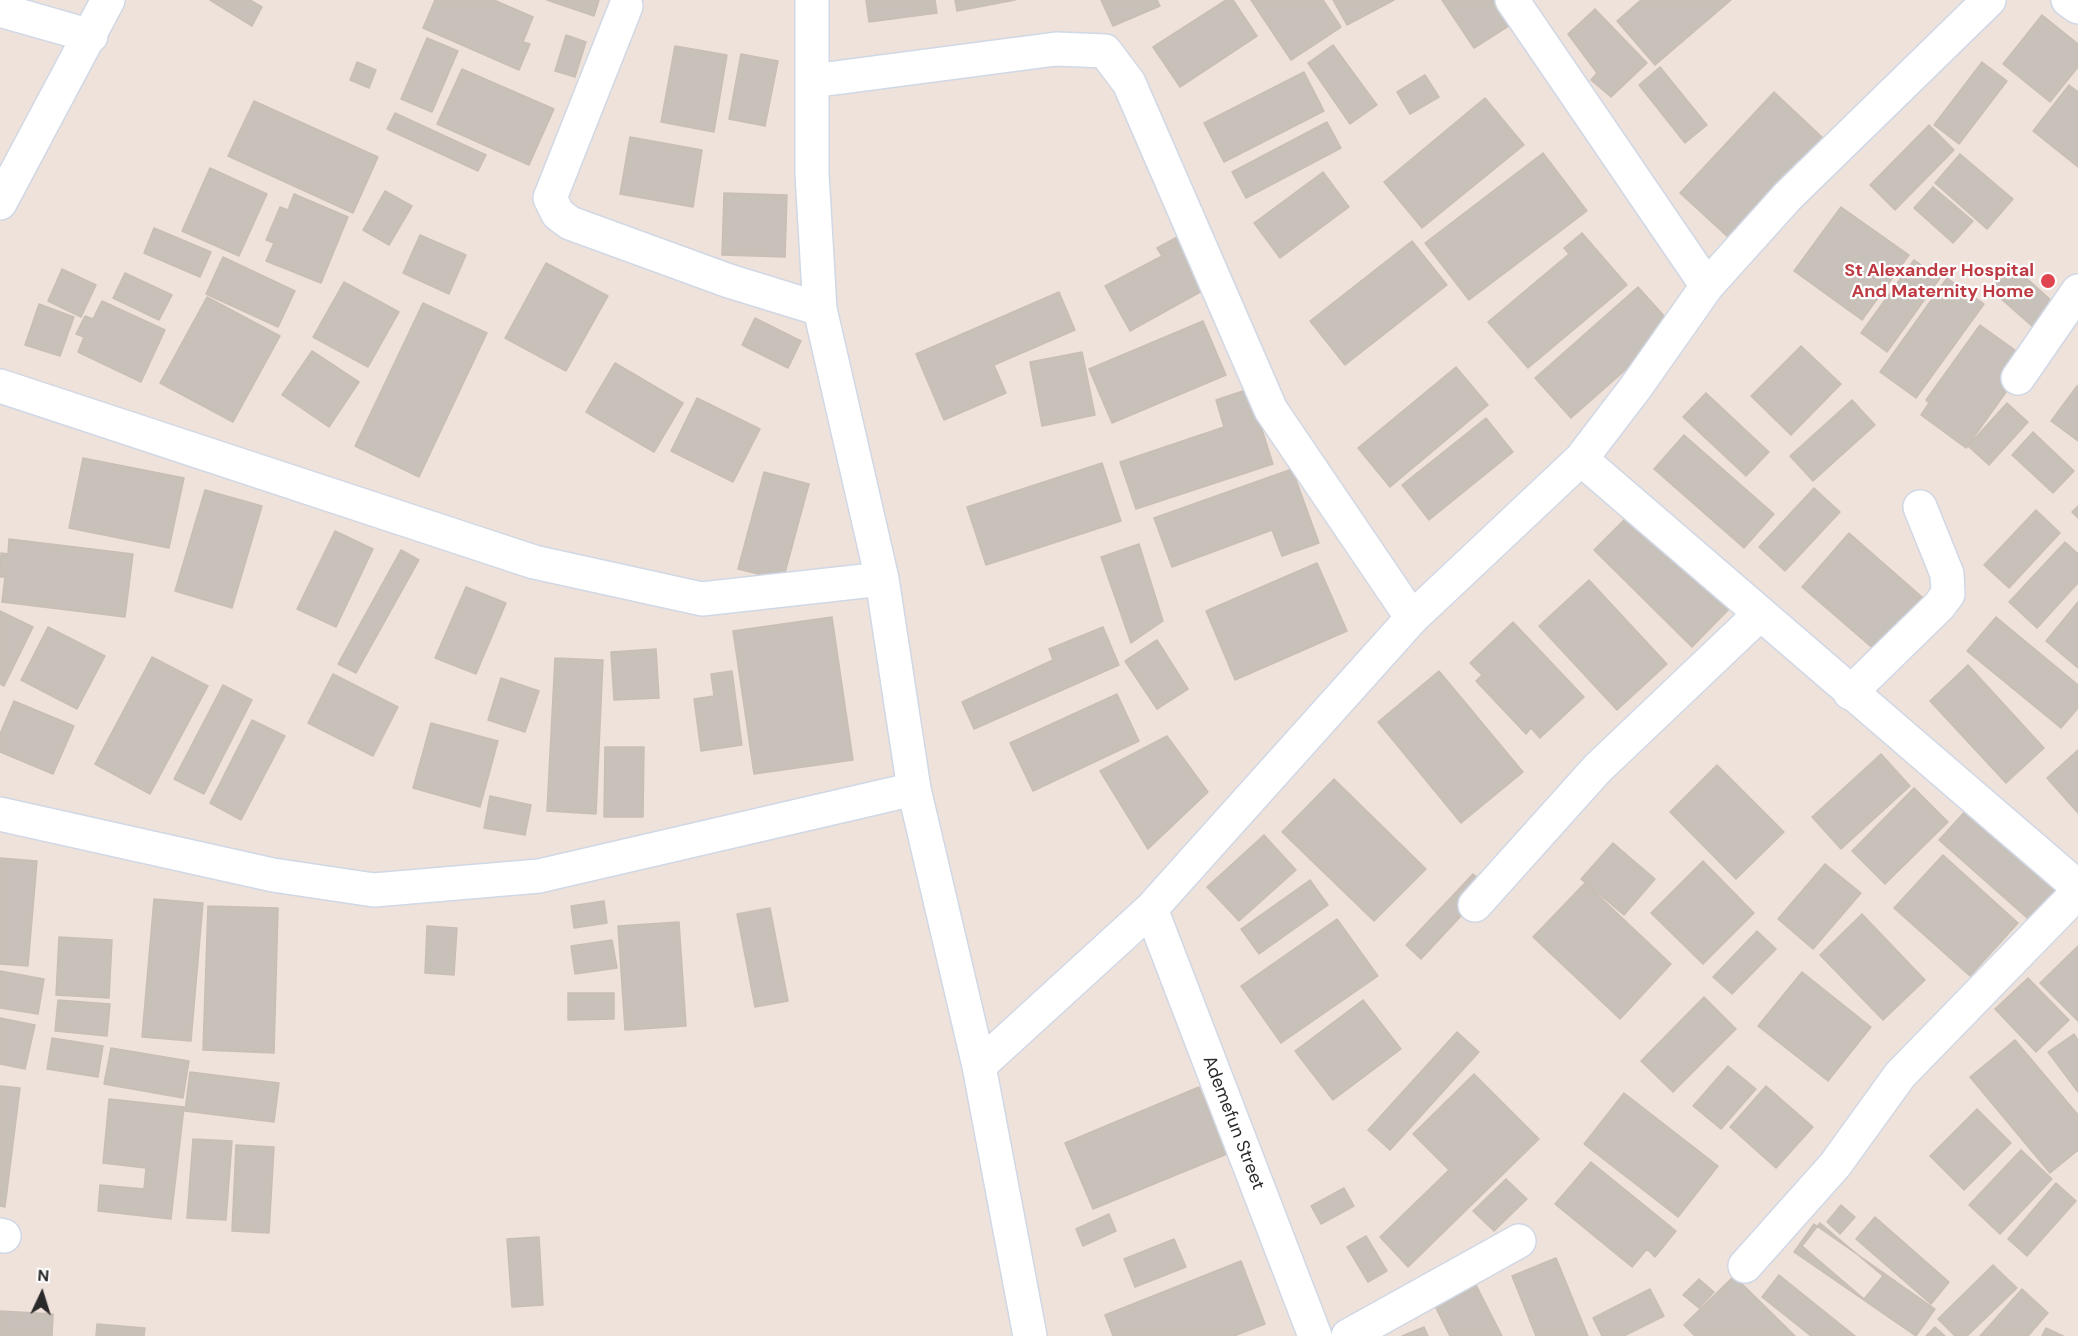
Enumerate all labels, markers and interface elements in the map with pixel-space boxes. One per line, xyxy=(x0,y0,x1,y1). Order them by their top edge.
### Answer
place label: St Alexander Hospital And Maternity Home xyxy=(1844,260,2034,302)
marker: St Alexander Hospital And Maternity Home xyxy=(2039,272,2057,290)
street label: Ademefun Street xyxy=(1198,1053,1268,1193)
north arrow xyxy=(12,1264,72,1324)
text: N xyxy=(37,1265,50,1286)

